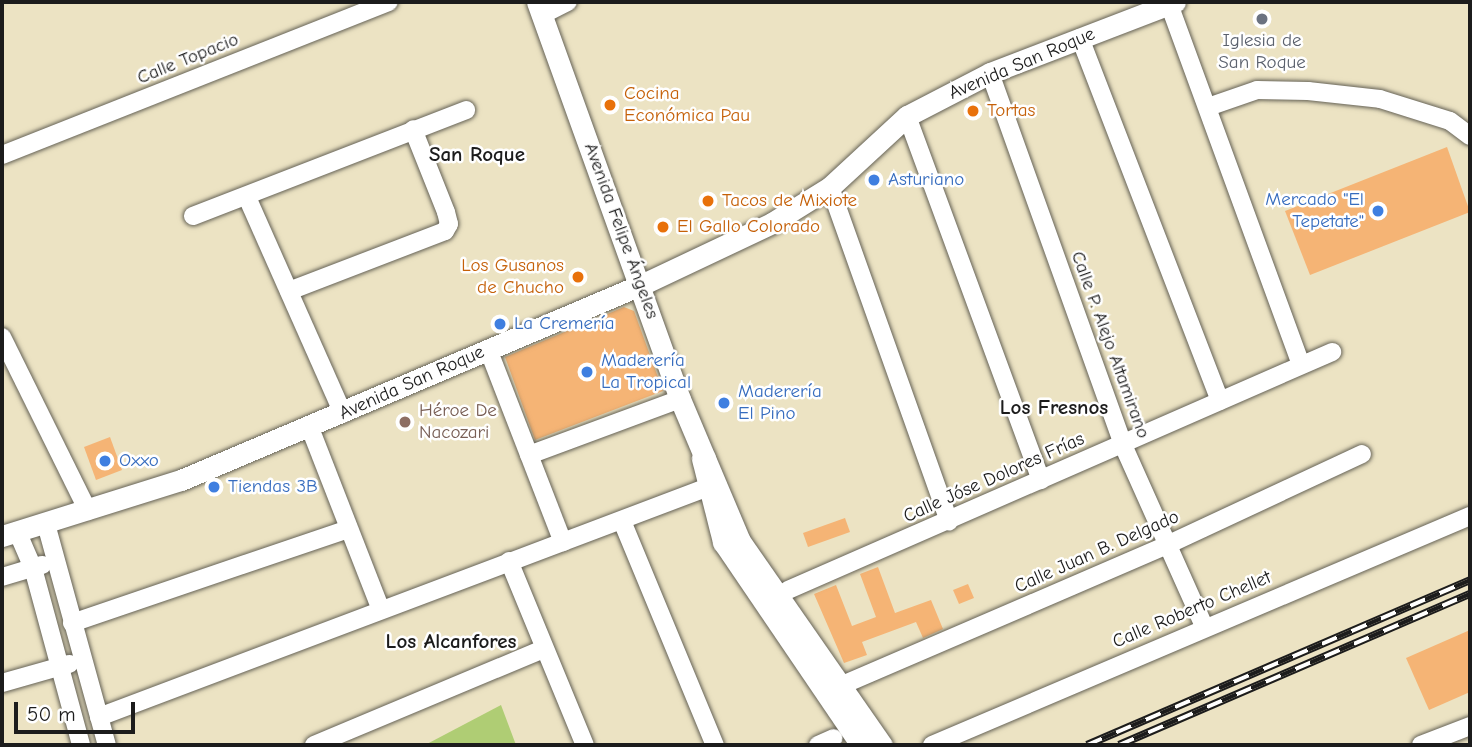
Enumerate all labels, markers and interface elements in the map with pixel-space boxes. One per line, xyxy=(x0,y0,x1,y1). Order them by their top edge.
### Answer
marker: Iglesia de San Roque xyxy=(1254,11,1270,27)
street label: Avenida San Roque xyxy=(946,23,1098,105)
street label: Calle Topacio xyxy=(134,28,242,90)
place label: Iglesia de San Roque xyxy=(1218,30,1306,74)
place label: Cocina Económica Pau xyxy=(624,83,750,127)
marker: Cocina Económica Pau xyxy=(602,97,618,113)
place label: Tortas xyxy=(987,100,1035,122)
marker: Tortas xyxy=(965,103,981,119)
street label: Avenida Felipe Ángeles xyxy=(579,140,663,322)
district label: San Roque xyxy=(429,141,525,167)
place label: Asturiano xyxy=(888,169,964,191)
marker: Asturiano xyxy=(866,172,882,188)
place label: Mercado "El Tepetate" xyxy=(1265,189,1364,233)
place label: Tacos de Mixiote xyxy=(722,190,857,212)
marker: Tacos de Mixiote xyxy=(700,193,716,209)
marker: Mercado "El Tepetate" xyxy=(1370,203,1386,219)
place label: El Gallo Colorado xyxy=(677,216,820,238)
marker: El Gallo Colorado xyxy=(655,219,671,235)
street label: Calle P. Alejo Altamirano xyxy=(1066,248,1154,442)
place label: Los Gusanos de Chucho xyxy=(461,255,564,299)
marker: Los Gusanos de Chucho xyxy=(570,269,586,285)
place label: La Cremería xyxy=(514,313,615,335)
marker: La Cremería xyxy=(492,316,508,332)
street label: Avenida San Roque xyxy=(336,341,488,425)
place label: Maderería La Tropical xyxy=(601,350,691,394)
marker: Maderería La Tropical xyxy=(579,364,595,380)
place label: Maderería El Pino xyxy=(738,381,822,425)
district label: Los Fresnos xyxy=(1000,394,1108,420)
marker: Maderería El Pino xyxy=(716,395,732,411)
place label: Héroe De Nacozari xyxy=(419,400,497,444)
marker: Héroe De Nacozari xyxy=(397,414,413,430)
street label: Calle Jóse Dolores Frías xyxy=(900,428,1088,528)
place label: Oxxo xyxy=(119,450,159,472)
marker: Oxxo xyxy=(97,453,113,469)
place label: Tiendas 3B xyxy=(228,476,318,498)
marker: Tiendas 3B xyxy=(206,479,222,495)
street label: Calle Juan B. Delgado xyxy=(1011,506,1183,598)
street label: Calle Roberto Chellet xyxy=(1109,566,1275,654)
district label: Los Alcanfores xyxy=(386,628,516,654)
scale bar xyxy=(18,688,138,732)
text: 50 m xyxy=(27,702,76,726)

